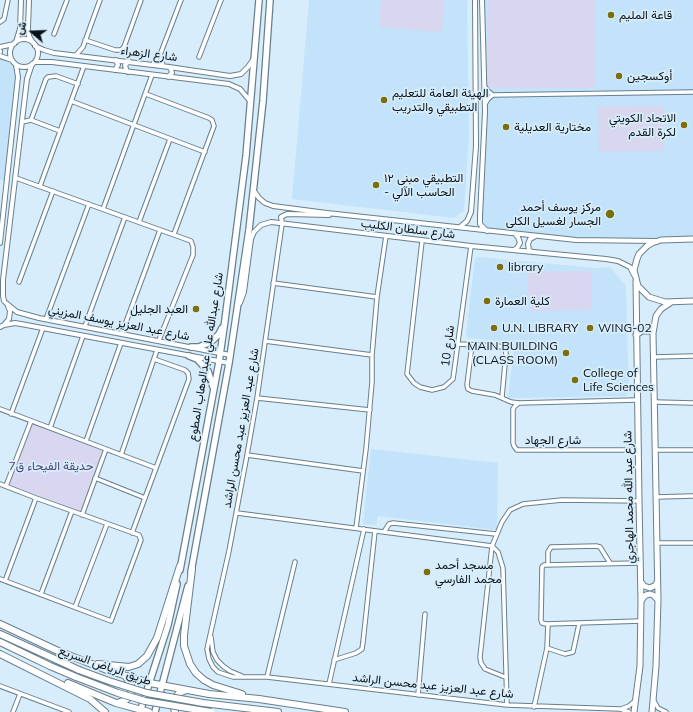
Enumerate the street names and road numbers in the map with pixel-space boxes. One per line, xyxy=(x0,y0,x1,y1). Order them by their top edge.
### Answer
street label: شارع الزهراء xyxy=(120,43,178,65)
street label: شارع سلطان الكليب xyxy=(360,216,456,242)
street label: شارع عبدالله علي عبدالوهاب المطوع xyxy=(186,272,226,442)
street label: شارع عبد العزيز يوسف المزيني xyxy=(47,302,191,344)
street label: شارع 10 xyxy=(438,324,458,368)
street label: شارع عبد العزيز عبد محسن الراشد xyxy=(220,347,262,509)
street label: شارع عبد الله محمد الهاجري xyxy=(621,430,637,564)
street label: شارع الجهاد xyxy=(525,433,581,447)
street label: طريق الرياض السريع xyxy=(57,643,153,689)
street label: شارع عبد العزيز عبد محسن الراشد xyxy=(352,670,514,702)

